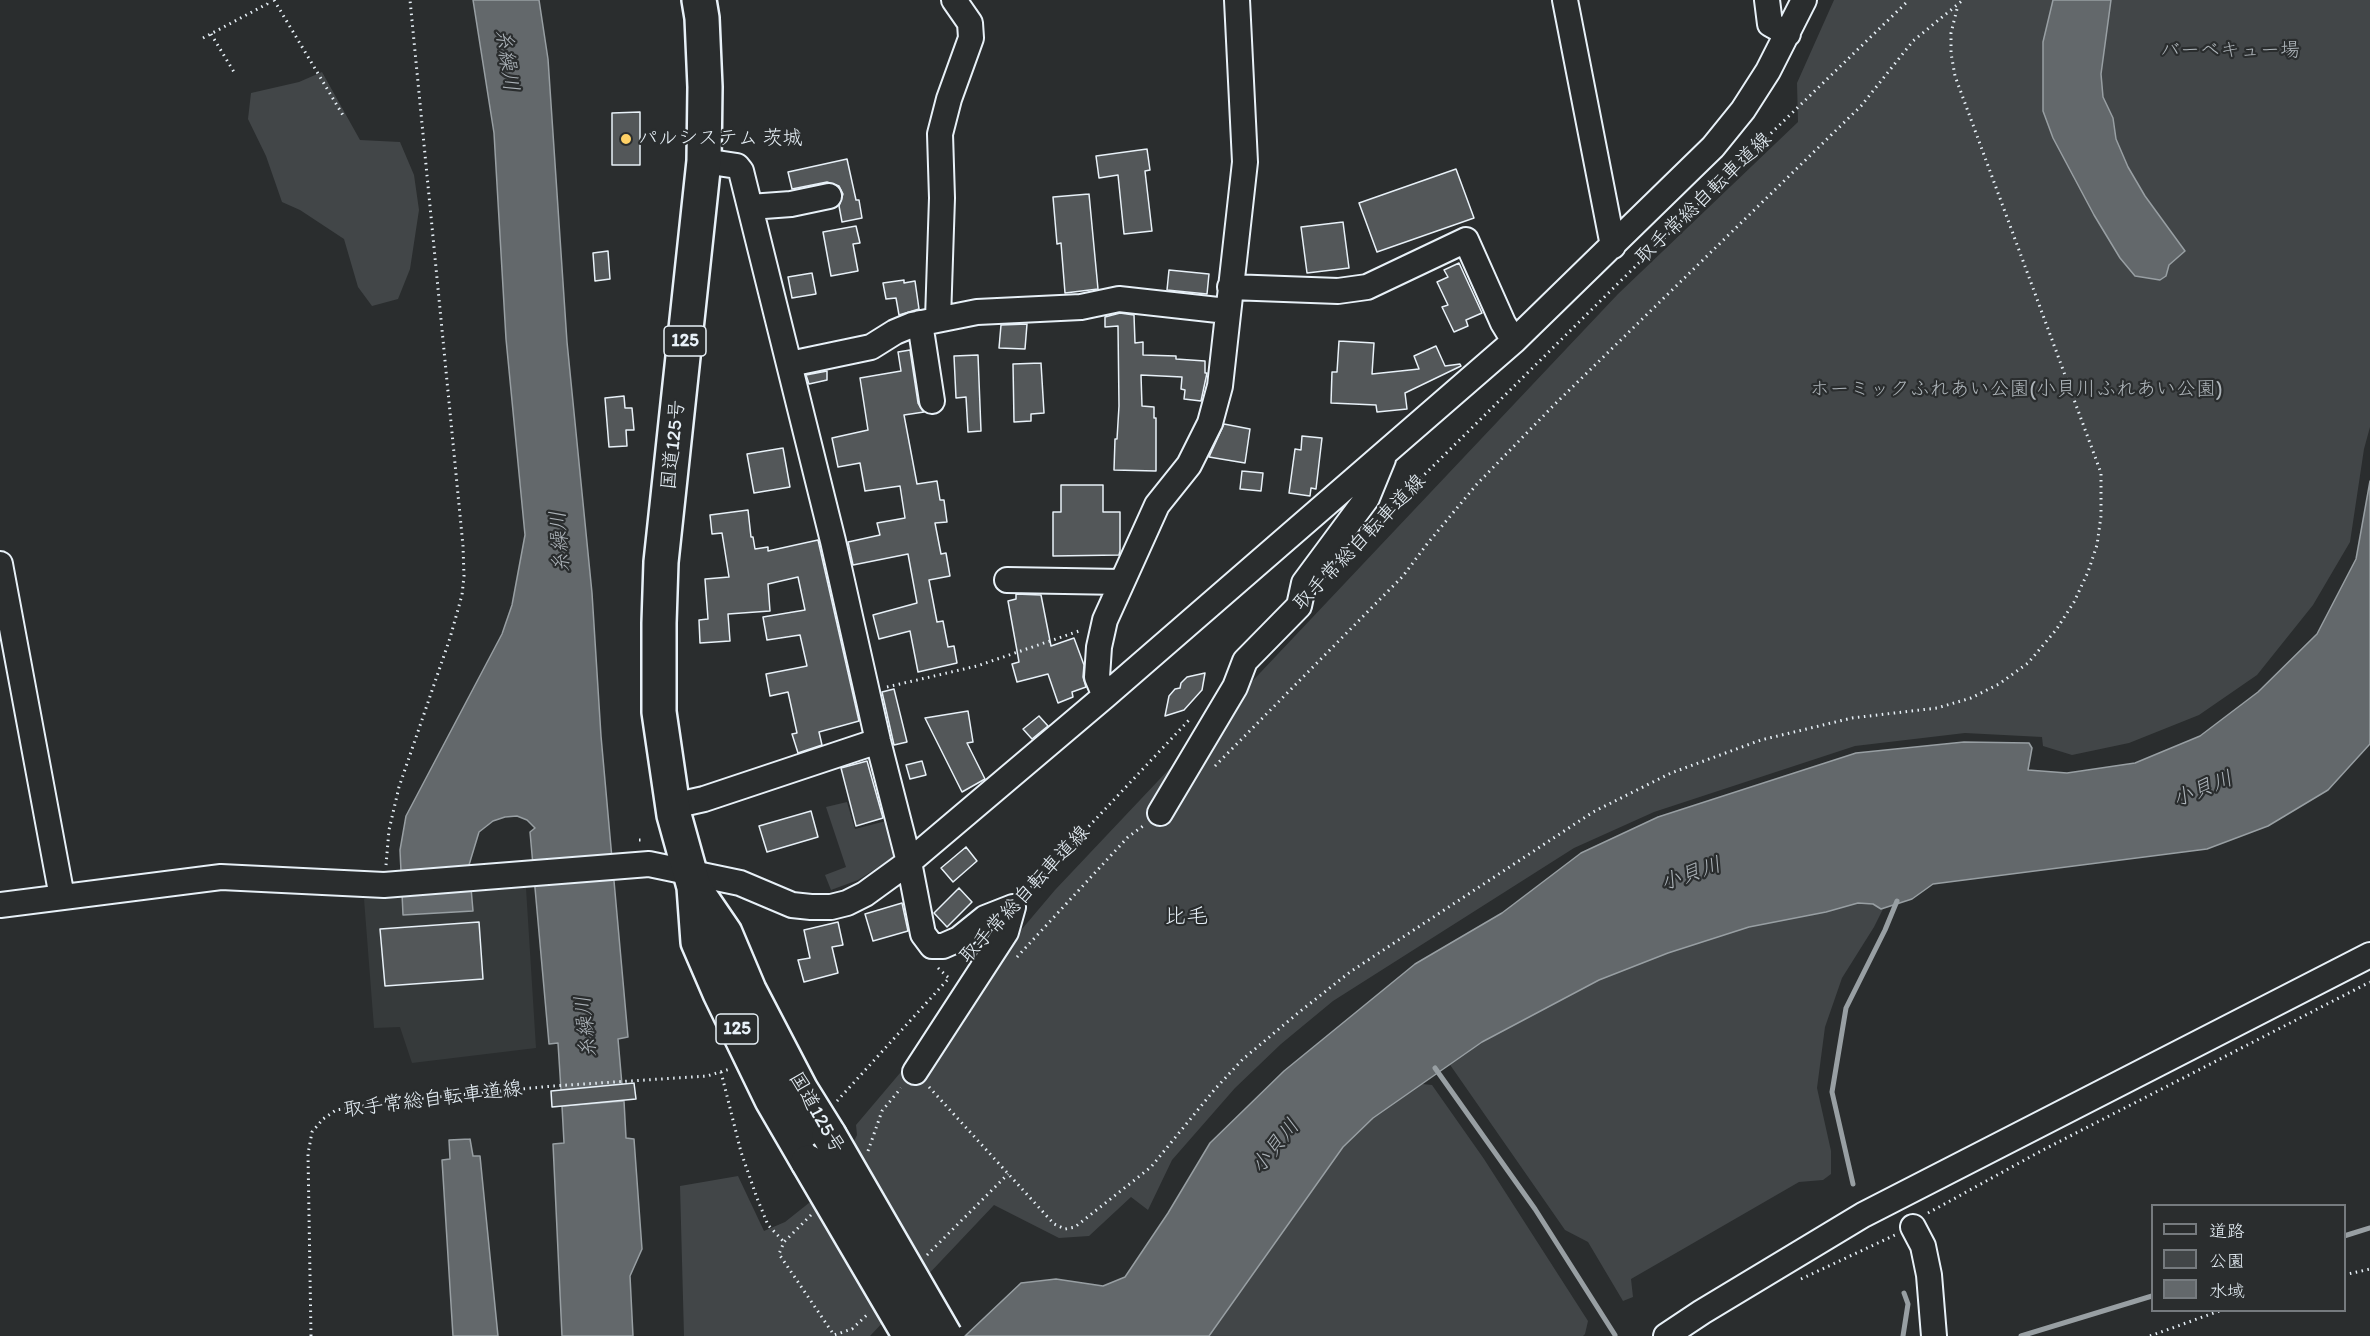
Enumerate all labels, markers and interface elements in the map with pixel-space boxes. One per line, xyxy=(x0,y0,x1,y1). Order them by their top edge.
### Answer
water label: 糸繰川 xyxy=(489,27,523,93)
park label: バーベキュー場 xyxy=(2160,39,2300,63)
place label: パルシステム 茨城 xyxy=(638,127,802,151)
street label: 取手常総自転車道線 xyxy=(1631,128,1777,270)
marker: パルシステム 茨城 xyxy=(619,132,633,146)
road number: 125 xyxy=(664,326,706,356)
park label: ホーミックふれあい公園(小貝川ふれあい公園) xyxy=(1809,378,2223,402)
street label: 国道125号 xyxy=(657,399,691,491)
street label: 取手常総自転車道線 xyxy=(1289,470,1431,616)
water label: 糸繰川 xyxy=(546,510,576,574)
water label: 小貝川 xyxy=(2169,767,2237,813)
street label: 取手常総自転車道線 xyxy=(955,821,1095,969)
water label: 小貝川 xyxy=(1657,853,1725,897)
district label: 比毛 xyxy=(1164,904,1208,930)
water label: 糸繰川 xyxy=(571,994,603,1060)
road number: 125 xyxy=(716,1014,758,1044)
street label: 国道125号 xyxy=(783,1068,849,1158)
street label: 取手常総自転車道線 xyxy=(342,1077,524,1123)
water label: 小貝川 xyxy=(1246,1115,1306,1179)
legend xyxy=(2151,1204,2346,1312)
text: 道路 xyxy=(2209,1220,2245,1242)
text: 公園 xyxy=(2209,1250,2245,1272)
text: 水域 xyxy=(2209,1280,2245,1302)

